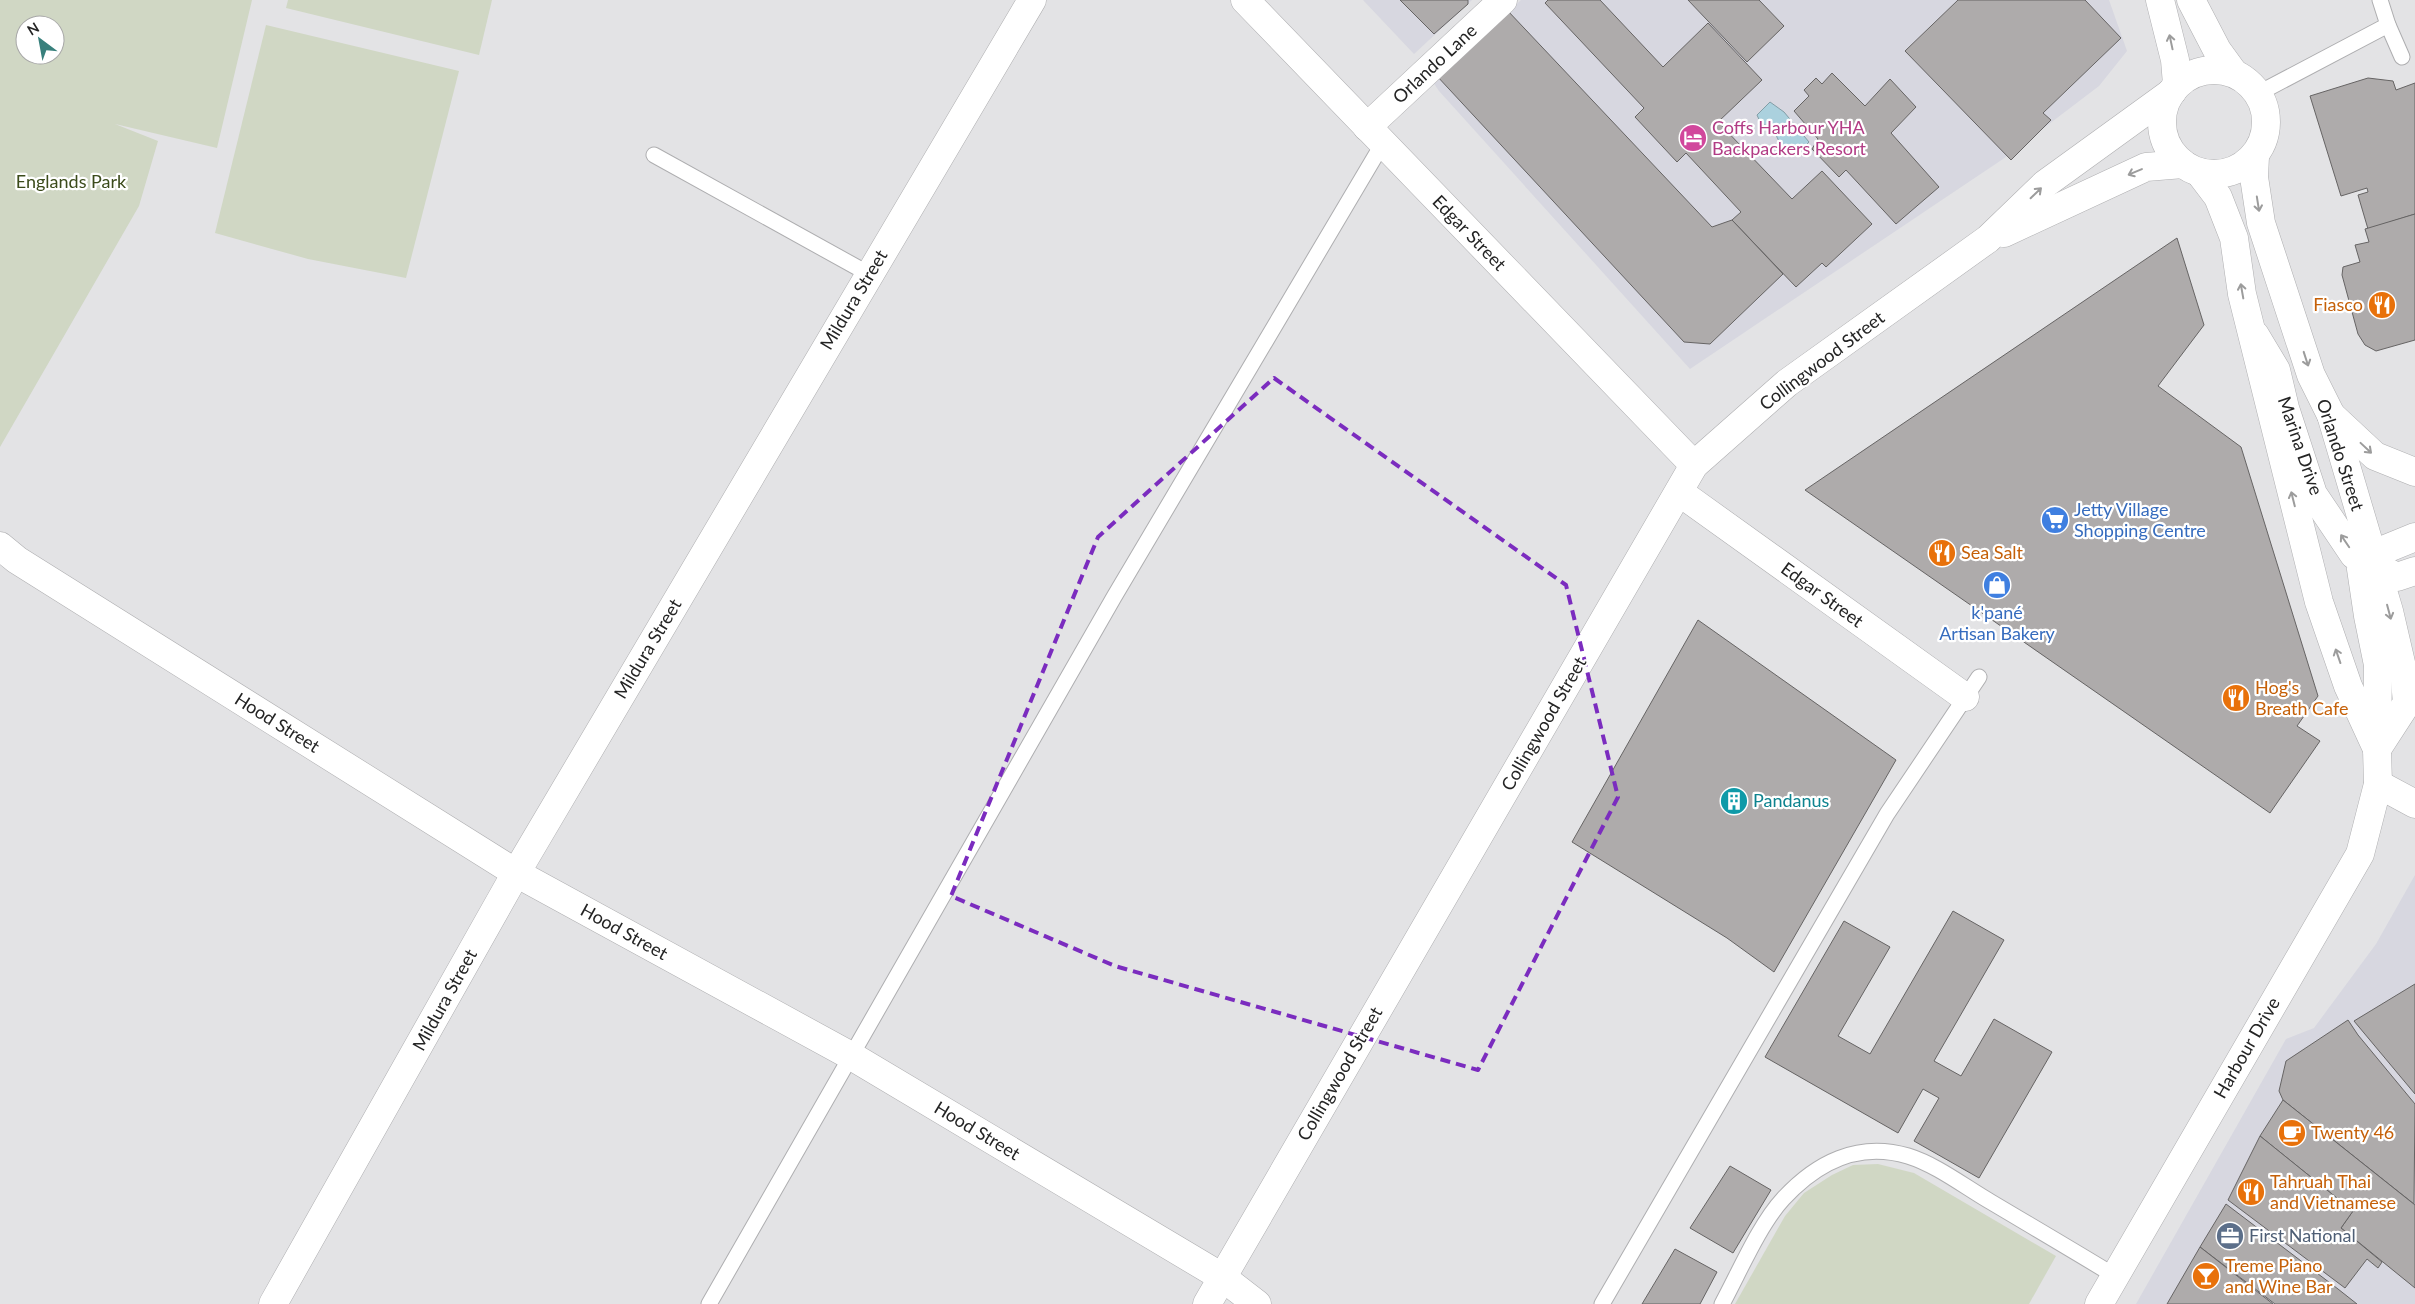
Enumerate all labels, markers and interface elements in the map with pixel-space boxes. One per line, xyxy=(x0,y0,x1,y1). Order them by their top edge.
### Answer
north arrow xyxy=(15,15,65,65)
text: N xyxy=(24,18,42,39)
street label: Orlando Lane xyxy=(1388,19,1481,108)
one-way arrow xyxy=(2166,34,2176,50)
place label: Coffs Harbour YHA Backpackers Resort xyxy=(1712,116,1867,159)
hotel icon: Coffs Harbour YHA Backpackers Resort xyxy=(1678,123,1708,153)
one-way arrow xyxy=(2128,168,2143,177)
park label: Englands Park xyxy=(16,170,127,192)
one-way arrow xyxy=(2030,187,2042,199)
street label: Edgar Street xyxy=(1428,190,1512,275)
one-way arrow xyxy=(2254,196,2264,212)
street label: Mildura Street xyxy=(815,245,892,353)
one-way arrow xyxy=(2236,283,2246,299)
restaurant icon: Fiasco xyxy=(2367,290,2397,320)
place label: Fiasco xyxy=(2313,293,2363,315)
street label: Collingwood Street xyxy=(1755,306,1889,414)
one-way arrow xyxy=(2302,351,2311,367)
street label: Marina Drive xyxy=(2274,394,2328,498)
street label: Orlando Street xyxy=(2313,396,2370,514)
one-way arrow xyxy=(2360,442,2373,454)
one-way arrow xyxy=(2288,492,2298,508)
place label: Jetty Village Shopping Centre xyxy=(2074,498,2206,541)
supermarket icon: Jetty Village Shopping Centre xyxy=(2040,505,2070,535)
one-way arrow xyxy=(2340,535,2350,549)
restaurant icon: Sea Salt xyxy=(1927,538,1957,568)
place label: Sea Salt xyxy=(1961,541,2024,563)
street label: Edgar Street xyxy=(1777,557,1869,632)
shop icon: k'pané Artisan Bakery xyxy=(1982,570,2012,600)
street label: Mildura Street xyxy=(609,594,686,702)
place label: k'pané Artisan Bakery xyxy=(1939,601,2056,644)
one-way arrow xyxy=(2385,604,2394,620)
one-way arrow xyxy=(2332,648,2342,664)
street label: Collingwood Street xyxy=(1496,652,1591,794)
place label: Hog's Breath Cafe xyxy=(2255,676,2348,719)
restaurant icon: Hog's Breath Cafe xyxy=(2221,683,2251,713)
street label: Hood Street xyxy=(231,687,325,757)
building icon: Pandanus xyxy=(1719,786,1749,816)
place label: Pandanus xyxy=(1753,789,1830,811)
street label: Hood Street xyxy=(577,898,672,964)
street label: Mildura Street xyxy=(407,944,481,1054)
street label: Harbour Drive xyxy=(2208,993,2284,1102)
street label: Collingwood Street xyxy=(1292,1002,1387,1144)
street label: Hood Street xyxy=(931,1096,1025,1165)
cafe icon: Twenty 46 xyxy=(2277,1118,2307,1148)
place label: Twenty 46 xyxy=(2311,1121,2394,1143)
place label: Tahruah Thai and Vietnamese xyxy=(2270,1170,2396,1213)
restaurant icon: Tahruah Thai and Vietnamese xyxy=(2236,1177,2266,1207)
office icon: First National xyxy=(2215,1221,2245,1251)
place label: First National xyxy=(2249,1224,2356,1246)
place label: Treme Piano and Wine Bar xyxy=(2225,1254,2333,1297)
bar icon: Treme Piano and Wine Bar xyxy=(2191,1261,2221,1291)

